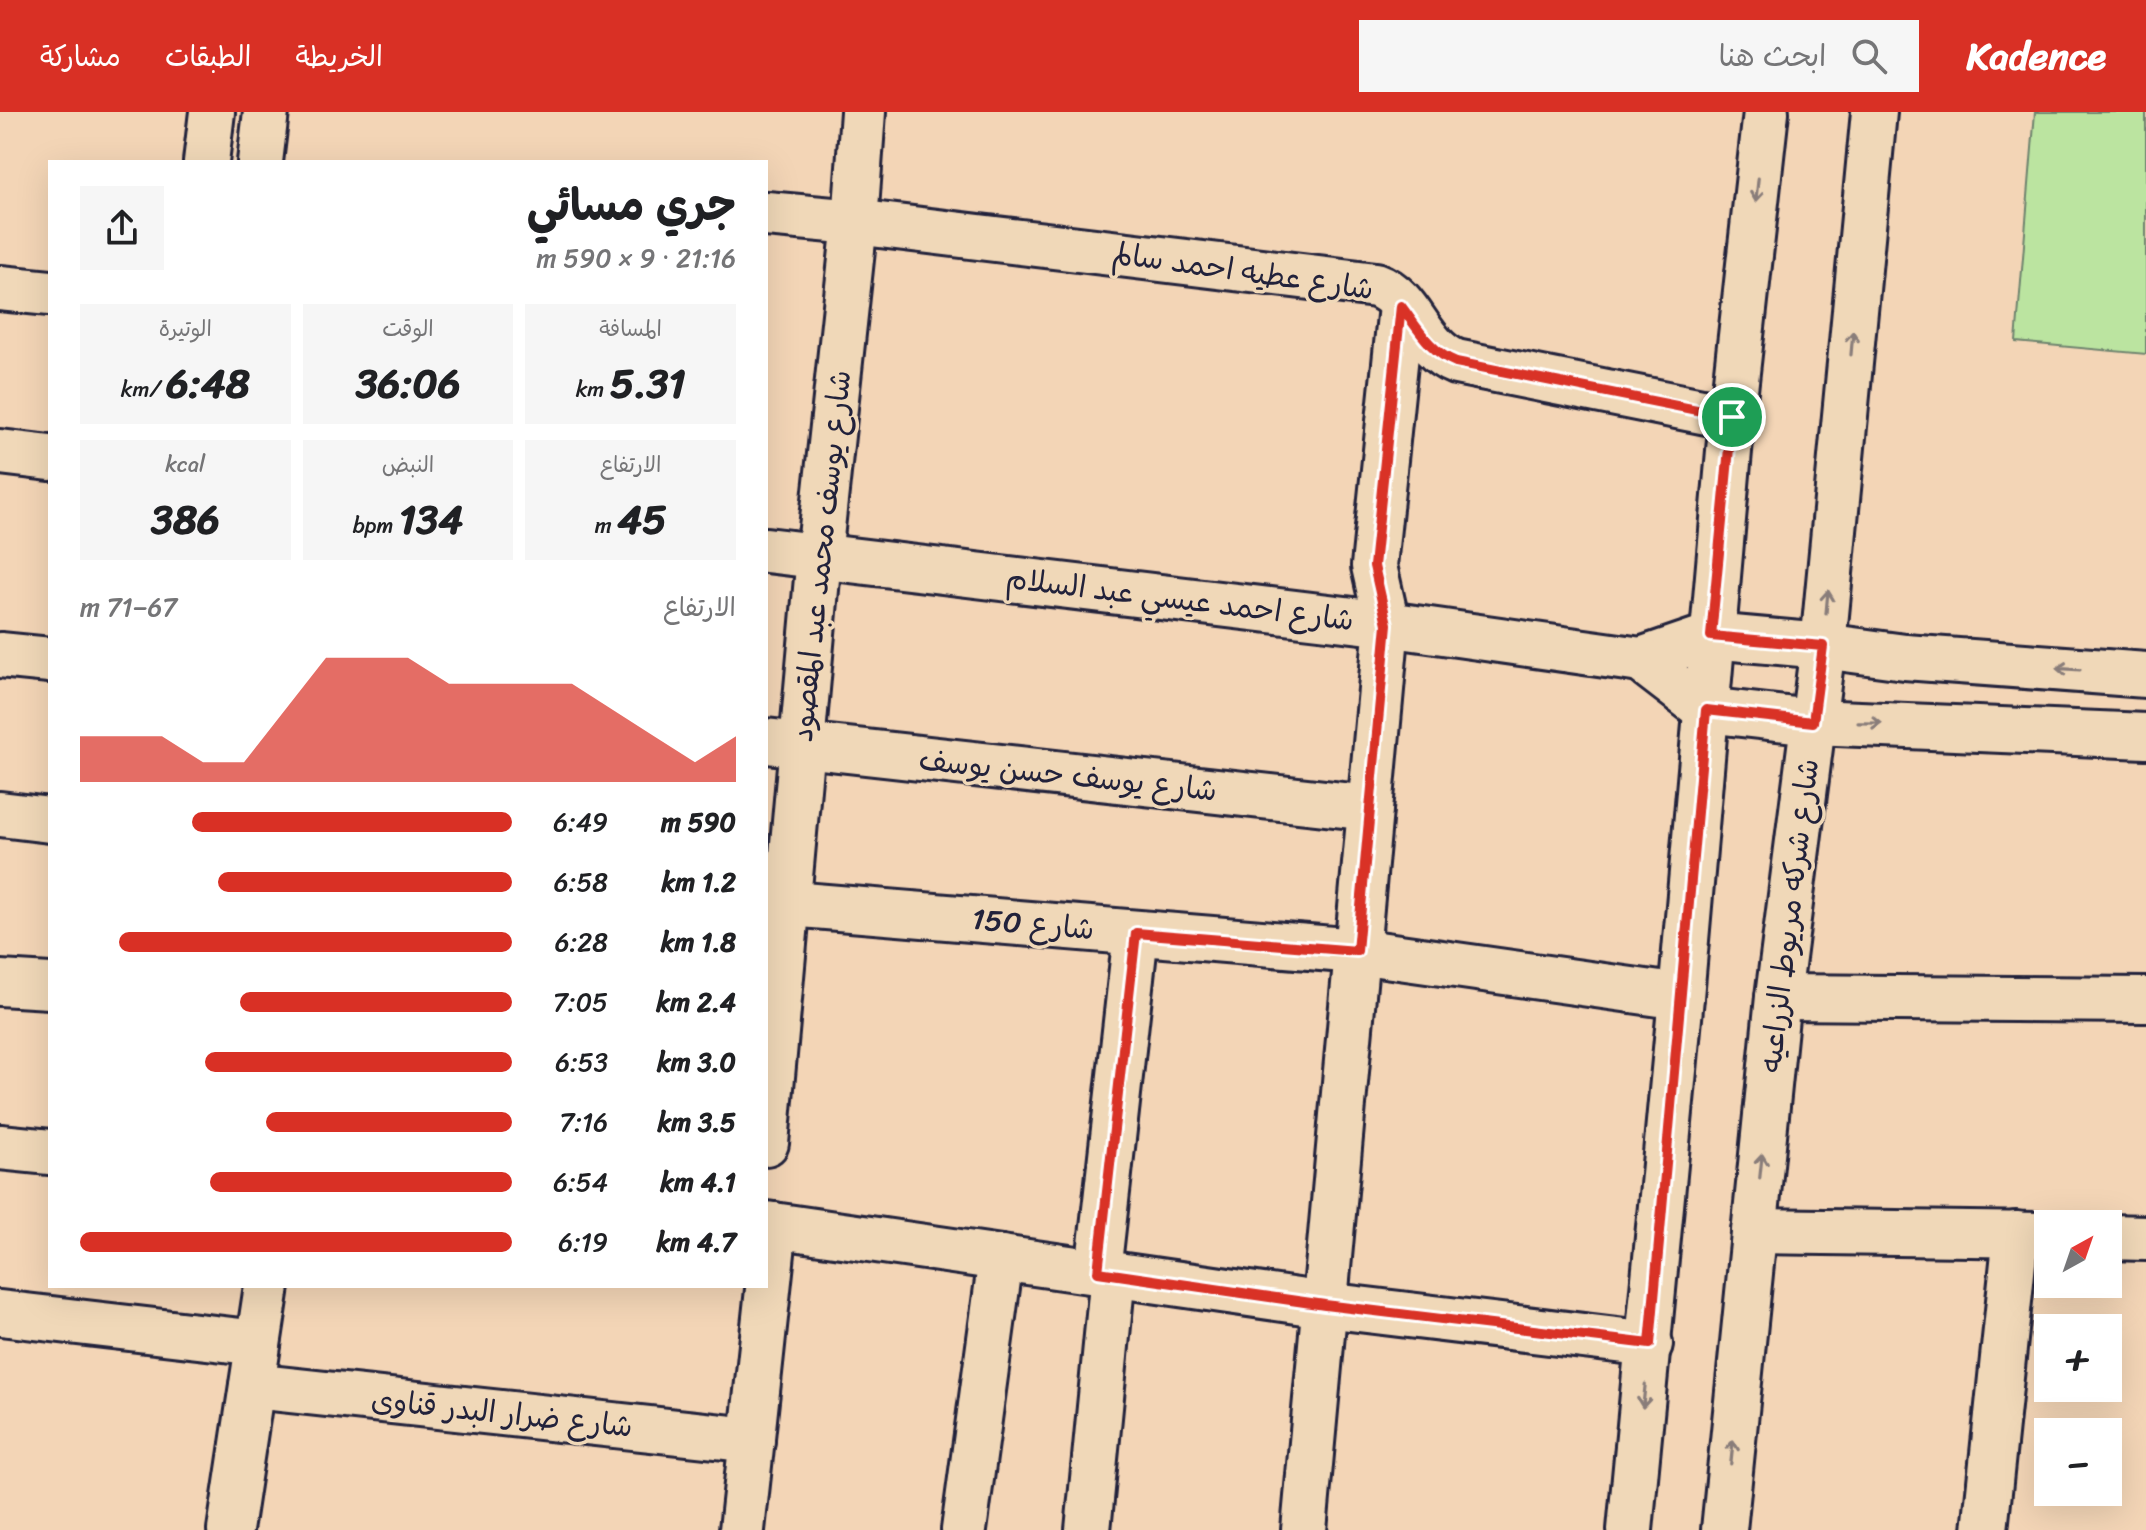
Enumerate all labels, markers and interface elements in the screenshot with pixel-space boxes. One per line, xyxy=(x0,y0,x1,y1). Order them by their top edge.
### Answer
search box xyxy=(1359,20,1919,92)
text: Kadence xyxy=(1967,23,2106,90)
text: ابحث هنا xyxy=(1718,29,1827,83)
text: مشاركة xyxy=(40,32,121,81)
text: الطبقات xyxy=(165,32,251,81)
text: الخريطة xyxy=(295,32,383,81)
icon: search xyxy=(1847,34,1891,78)
text: جري مسائي xyxy=(527,166,736,244)
one-way arrow xyxy=(1750,176,1765,202)
button: share xyxy=(80,186,164,270)
street label: شارع عطيه احمد سالم xyxy=(1109,226,1377,316)
text: 21:16 · 9 × 590 m xyxy=(537,235,736,281)
text: الوتيرة xyxy=(159,309,212,348)
text: الوقت xyxy=(382,309,434,348)
text: المسافة xyxy=(599,309,662,348)
one-way arrow xyxy=(1845,330,1860,357)
text: 6:48 xyxy=(166,348,250,419)
text: 36:06 xyxy=(356,348,460,419)
text: 5.31 xyxy=(610,348,686,419)
street label: شارع يوسف محمد عبد المقصود xyxy=(775,367,867,745)
text: /km xyxy=(121,370,166,409)
text: km xyxy=(576,370,610,409)
pin xyxy=(1698,383,1766,451)
icon: arrive xyxy=(1710,395,1754,439)
text: kcal xyxy=(165,445,205,484)
text: النبض xyxy=(382,445,434,484)
text: الارتفاع xyxy=(600,445,662,484)
text: 386 xyxy=(151,484,220,555)
text: 134 xyxy=(399,484,463,555)
text: 45 xyxy=(617,484,667,555)
text: bpm xyxy=(353,506,399,545)
text: m xyxy=(595,506,617,545)
street label: شارع احمد عيسي عبد السلام xyxy=(1003,551,1357,647)
text: 67–71 m xyxy=(80,584,177,630)
text: الارتفاع xyxy=(663,584,736,630)
one-way arrow xyxy=(1820,589,1835,616)
one-way arrow xyxy=(2055,661,2082,676)
one-way arrow xyxy=(1856,716,1883,731)
street label: شارع يوسف حسن يوسف xyxy=(916,732,1220,818)
street label: شارع شركه مريوط الزراعيه xyxy=(1743,755,1835,1077)
text: 6:49 xyxy=(553,799,608,845)
text: 590 m xyxy=(661,799,736,845)
text: 6:58 xyxy=(554,859,608,905)
text: 1.2 km xyxy=(661,859,736,905)
street label: شارع 150 xyxy=(969,892,1097,956)
text: 6:28 xyxy=(555,919,608,965)
text: 1.8 km xyxy=(661,919,736,965)
text: 7:05 xyxy=(553,979,608,1025)
text: 2.4 km xyxy=(656,979,736,1025)
text: 6:53 xyxy=(555,1039,608,1085)
text: 3.0 km xyxy=(657,1039,736,1085)
text: 7:16 xyxy=(559,1099,608,1145)
text: 3.5 km xyxy=(657,1099,736,1145)
one-way arrow xyxy=(1753,1153,1768,1180)
text: 6:54 xyxy=(553,1159,608,1205)
text: 4.1 km xyxy=(660,1159,736,1205)
north arrow xyxy=(2034,1210,2122,1298)
map controls xyxy=(2034,1210,2122,1506)
text: 6:19 xyxy=(558,1219,608,1265)
text: 4.7 km xyxy=(657,1219,736,1265)
button: + xyxy=(2034,1314,2122,1402)
street label: شارع ضرار البدر قناوى xyxy=(369,1372,635,1454)
one-way arrow xyxy=(1637,1382,1652,1409)
button: − xyxy=(2034,1418,2122,1506)
one-way arrow xyxy=(1724,1439,1739,1466)

